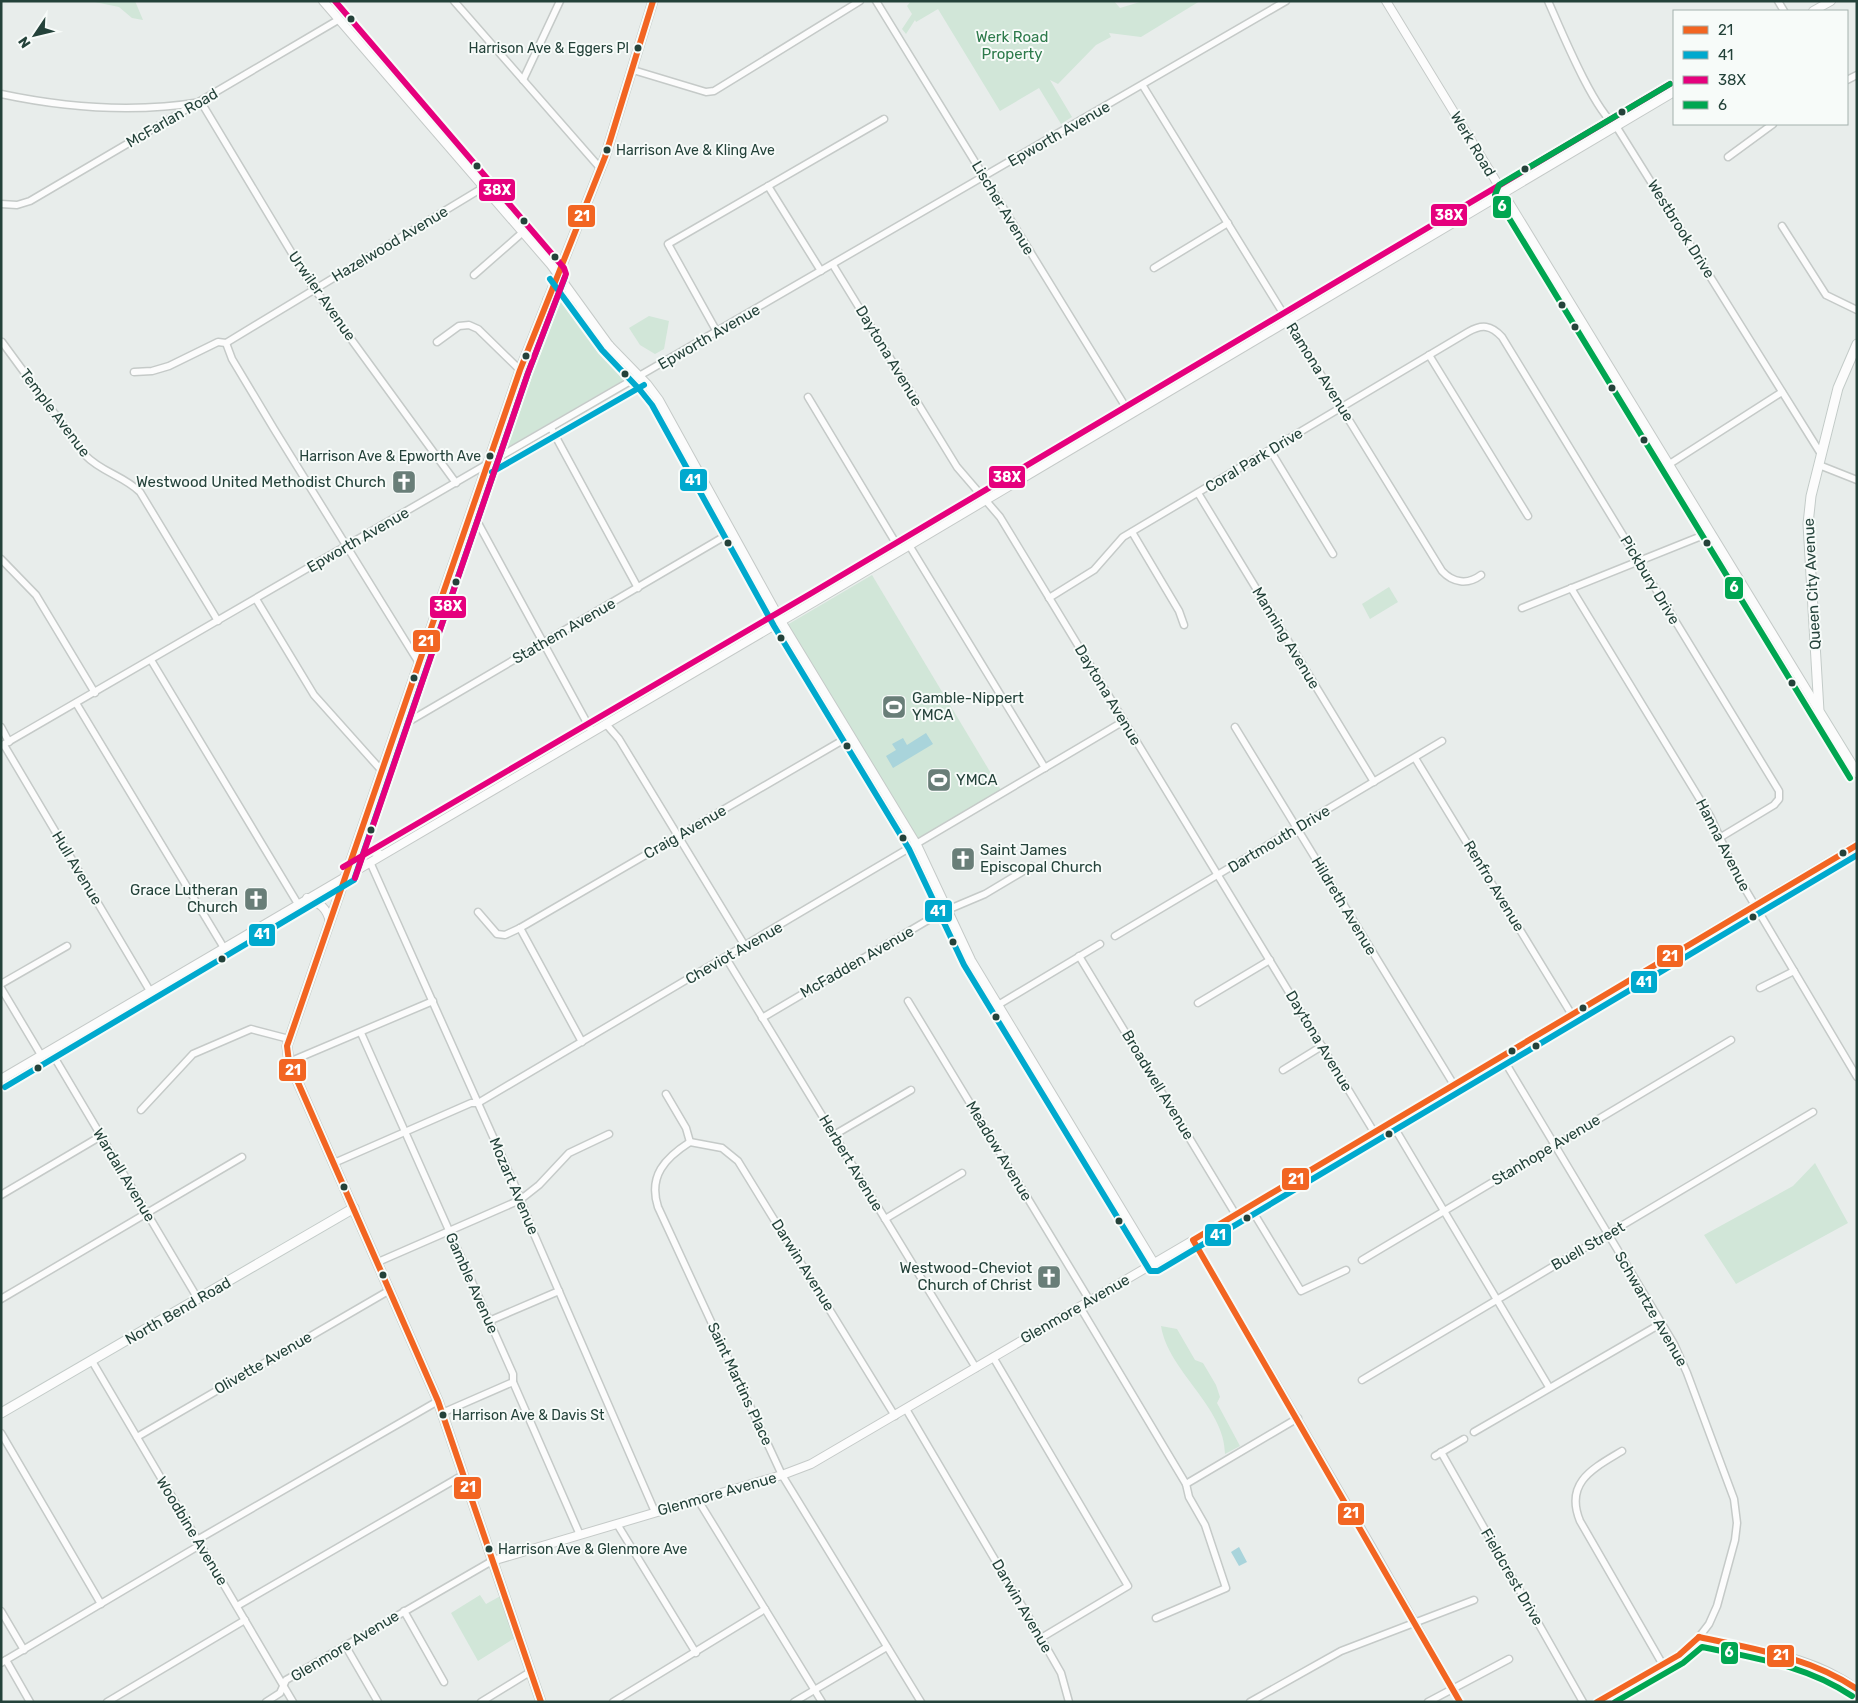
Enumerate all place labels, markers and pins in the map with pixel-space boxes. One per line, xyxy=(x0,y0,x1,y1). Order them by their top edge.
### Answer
unlabelled marker xyxy=(346,14,356,24)
place label: Harrison Ave & Eggers Pl xyxy=(468,40,629,57)
marker: Harrison Ave & Eggers Pl xyxy=(633,43,643,53)
unlabelled marker xyxy=(1617,107,1627,117)
place label: Harrison Ave & Kling Ave xyxy=(616,142,775,159)
marker: Harrison Ave & Kling Ave xyxy=(602,145,612,155)
unlabelled marker xyxy=(472,161,482,171)
unlabelled marker xyxy=(1520,164,1530,174)
unlabelled marker xyxy=(519,216,529,226)
unlabelled marker xyxy=(550,252,560,262)
unlabelled marker xyxy=(1557,300,1567,310)
unlabelled marker xyxy=(1570,322,1580,332)
unlabelled marker xyxy=(521,351,531,361)
unlabelled marker xyxy=(620,369,630,379)
unlabelled marker xyxy=(1607,383,1617,393)
unlabelled marker xyxy=(1639,435,1649,445)
place label: Harrison Ave & Epworth Ave xyxy=(299,448,481,465)
marker: Harrison Ave & Epworth Ave xyxy=(485,451,495,461)
church icon: Westwood United Methodist Church xyxy=(391,469,417,495)
place label: Westwood United Methodist Church xyxy=(136,473,386,491)
unlabelled marker xyxy=(723,538,733,548)
unlabelled marker xyxy=(1702,538,1712,548)
unlabelled marker xyxy=(451,577,461,587)
unlabelled marker xyxy=(776,633,786,643)
unlabelled marker xyxy=(409,673,419,683)
unlabelled marker xyxy=(1787,678,1797,688)
place label: Gamble-Nippert YMCA xyxy=(912,689,1024,724)
sports icon: Gamble-Nippert YMCA xyxy=(881,694,907,720)
unlabelled marker xyxy=(842,741,852,751)
sports icon: YMCA xyxy=(926,767,952,793)
place label: YMCA xyxy=(956,771,998,789)
unlabelled marker xyxy=(366,825,376,835)
unlabelled marker xyxy=(898,833,908,843)
place label: Saint James Episcopal Church xyxy=(980,841,1102,876)
church icon: Saint James Episcopal Church xyxy=(950,846,976,872)
unlabelled marker xyxy=(1838,848,1848,858)
place label: Grace Lutheran Church xyxy=(130,881,238,916)
church icon: Grace Lutheran Church xyxy=(243,886,269,912)
unlabelled marker xyxy=(1748,912,1758,922)
unlabelled marker xyxy=(948,937,958,947)
unlabelled marker xyxy=(217,954,227,964)
unlabelled marker xyxy=(1578,1003,1588,1013)
unlabelled marker xyxy=(991,1012,1001,1022)
unlabelled marker xyxy=(1531,1041,1541,1051)
unlabelled marker xyxy=(1507,1046,1517,1056)
unlabelled marker xyxy=(33,1063,43,1073)
unlabelled marker xyxy=(1384,1129,1394,1139)
unlabelled marker xyxy=(339,1182,349,1192)
unlabelled marker xyxy=(1242,1213,1252,1223)
unlabelled marker xyxy=(1114,1216,1124,1226)
place label: Westwood-Cheviot Church of Christ xyxy=(900,1259,1032,1294)
church icon: Westwood-Cheviot Church of Christ xyxy=(1036,1264,1062,1290)
unlabelled marker xyxy=(378,1270,388,1280)
place label: Harrison Ave & Davis St xyxy=(452,1407,605,1424)
marker: Harrison Ave & Davis St xyxy=(438,1410,448,1420)
place label: Harrison Ave & Glenmore Ave xyxy=(498,1541,688,1558)
marker: Harrison Ave & Glenmore Ave xyxy=(484,1544,494,1554)

